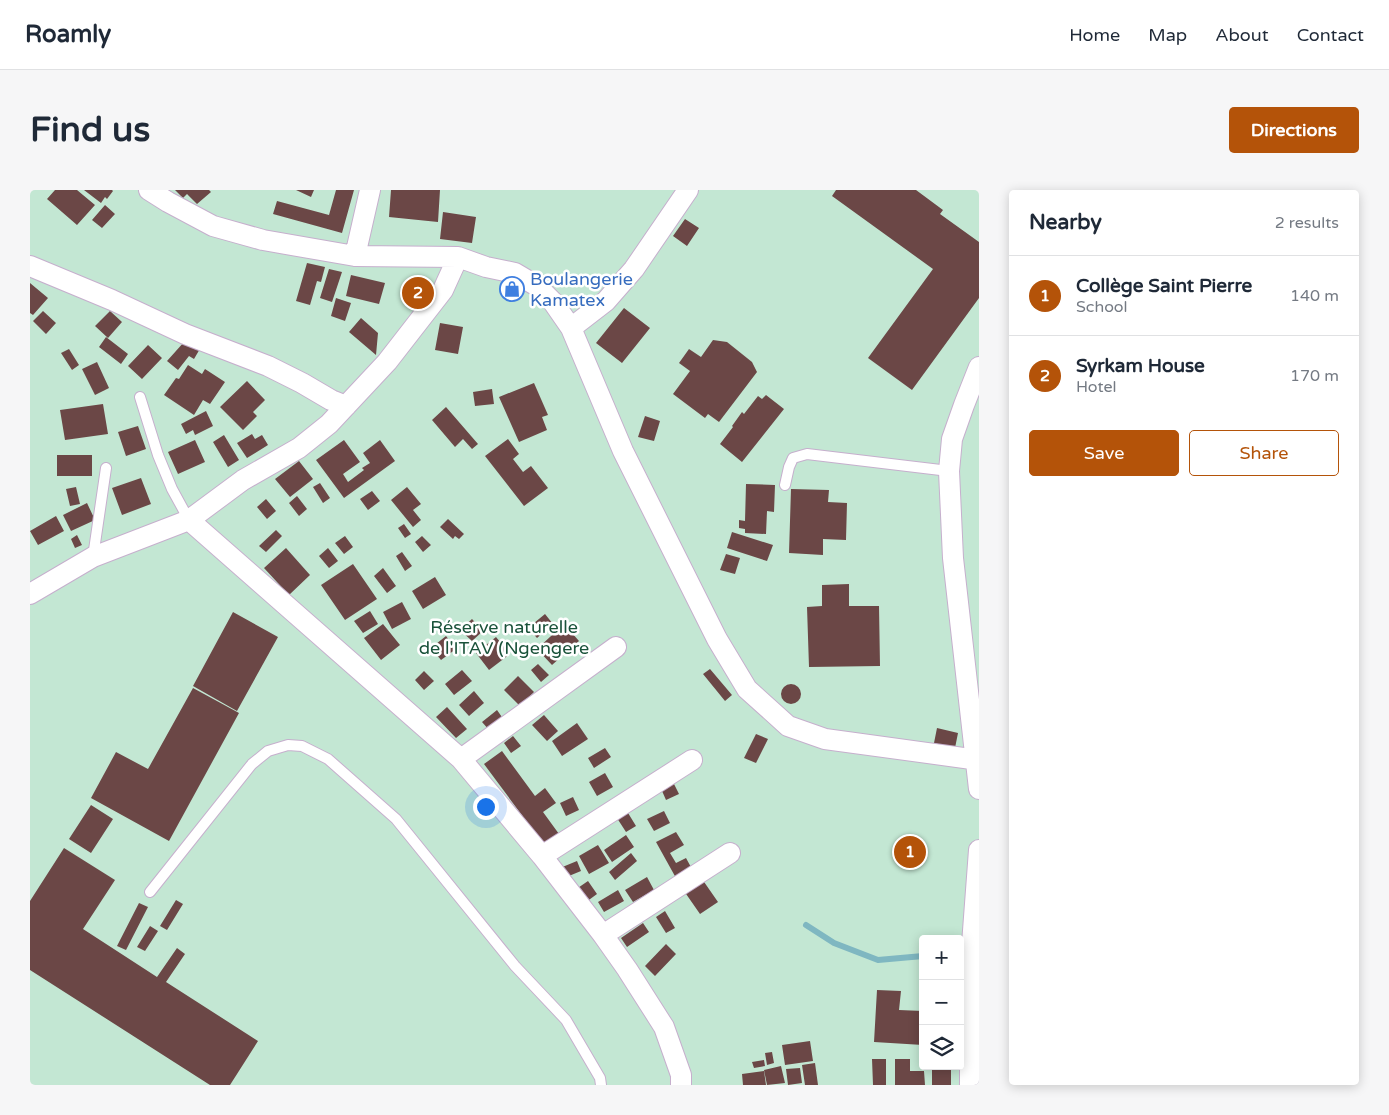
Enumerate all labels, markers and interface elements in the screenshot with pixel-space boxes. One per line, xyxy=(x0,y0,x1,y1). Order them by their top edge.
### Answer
text: Roamly xyxy=(25,20,111,49)
text: Home xyxy=(1069,24,1120,46)
text: Map xyxy=(1148,24,1187,46)
text: About xyxy=(1215,24,1269,46)
text: Contact xyxy=(1297,24,1364,46)
button: Directions xyxy=(1229,107,1359,153)
text: Find us xyxy=(30,109,150,151)
text: Nearby xyxy=(1029,210,1102,235)
text: 2 results xyxy=(1275,213,1339,233)
place label: Boulangerie Kamatex xyxy=(530,268,633,311)
pin: 2 xyxy=(402,274,434,312)
text: Collège Saint Pierre xyxy=(1076,275,1252,297)
shop icon: Boulangerie Kamatex xyxy=(499,276,525,302)
text: 1 xyxy=(1040,286,1050,306)
text: 140 m xyxy=(1290,286,1339,306)
text: School xyxy=(1076,297,1128,317)
text: Syrkam House xyxy=(1076,355,1205,377)
text: 2 xyxy=(1040,366,1050,386)
text: 170 m xyxy=(1290,366,1339,386)
text: Hotel xyxy=(1076,377,1117,397)
button: Save xyxy=(1029,430,1179,476)
button: Share xyxy=(1189,430,1339,476)
park label: Réserve naturelle de l'ITAV (Ngengere xyxy=(419,616,589,659)
your location xyxy=(473,794,499,820)
pin: 1 xyxy=(894,833,926,871)
map controls xyxy=(919,935,964,1070)
button: + xyxy=(919,935,964,980)
button: − xyxy=(919,980,964,1025)
button: layers xyxy=(919,1025,964,1070)

